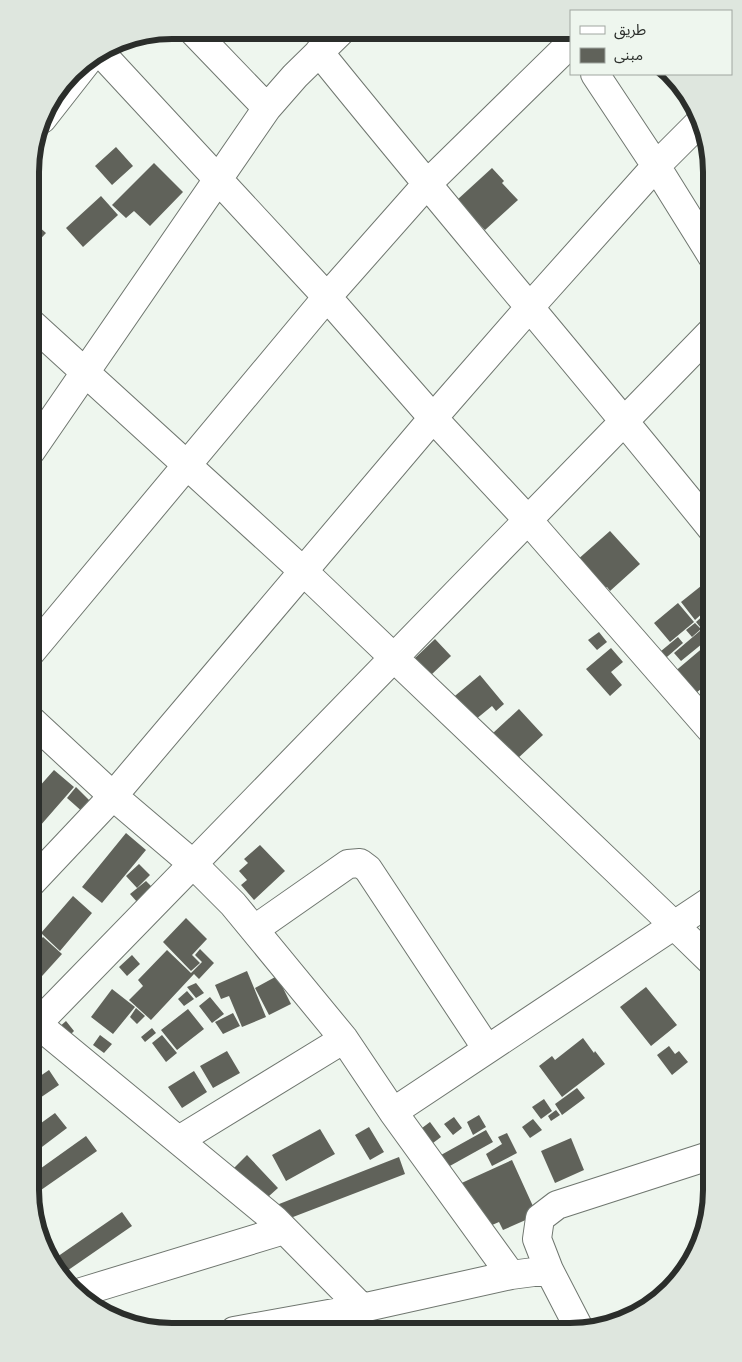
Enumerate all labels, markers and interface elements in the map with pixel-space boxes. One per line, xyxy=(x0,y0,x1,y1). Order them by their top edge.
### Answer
legend xyxy=(570,10,732,75)
text: طريق xyxy=(614,21,646,40)
text: مبنى xyxy=(614,46,643,64)

